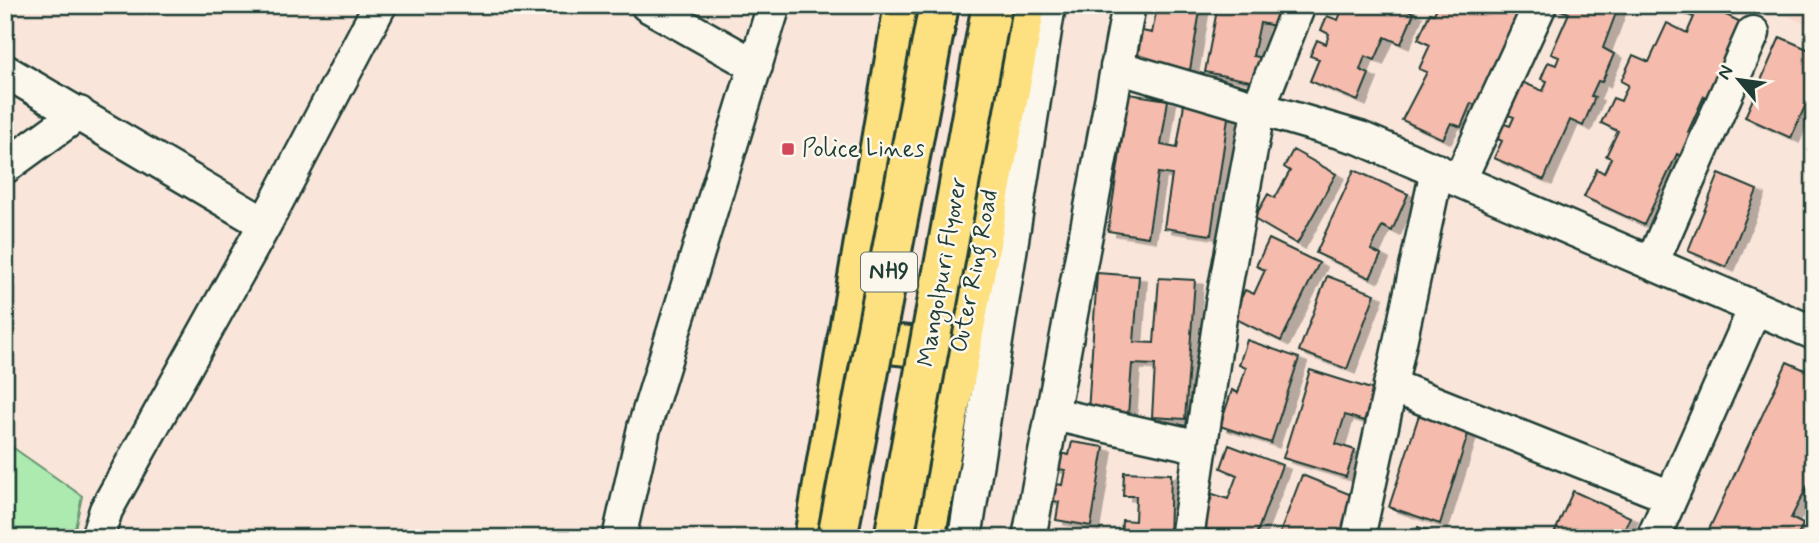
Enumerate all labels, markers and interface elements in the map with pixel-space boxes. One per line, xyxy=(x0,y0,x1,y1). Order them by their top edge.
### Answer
north arrow xyxy=(1703,46,1773,116)
text: N xyxy=(1711,61,1739,84)
place label: Police Lines xyxy=(802,134,925,165)
marker: Police Lines xyxy=(780,141,796,157)
street label: Mangolpuri Flyover xyxy=(911,175,977,370)
street label: Outer Ring Road xyxy=(944,187,1009,356)
road number: NH9 xyxy=(861,252,917,292)

